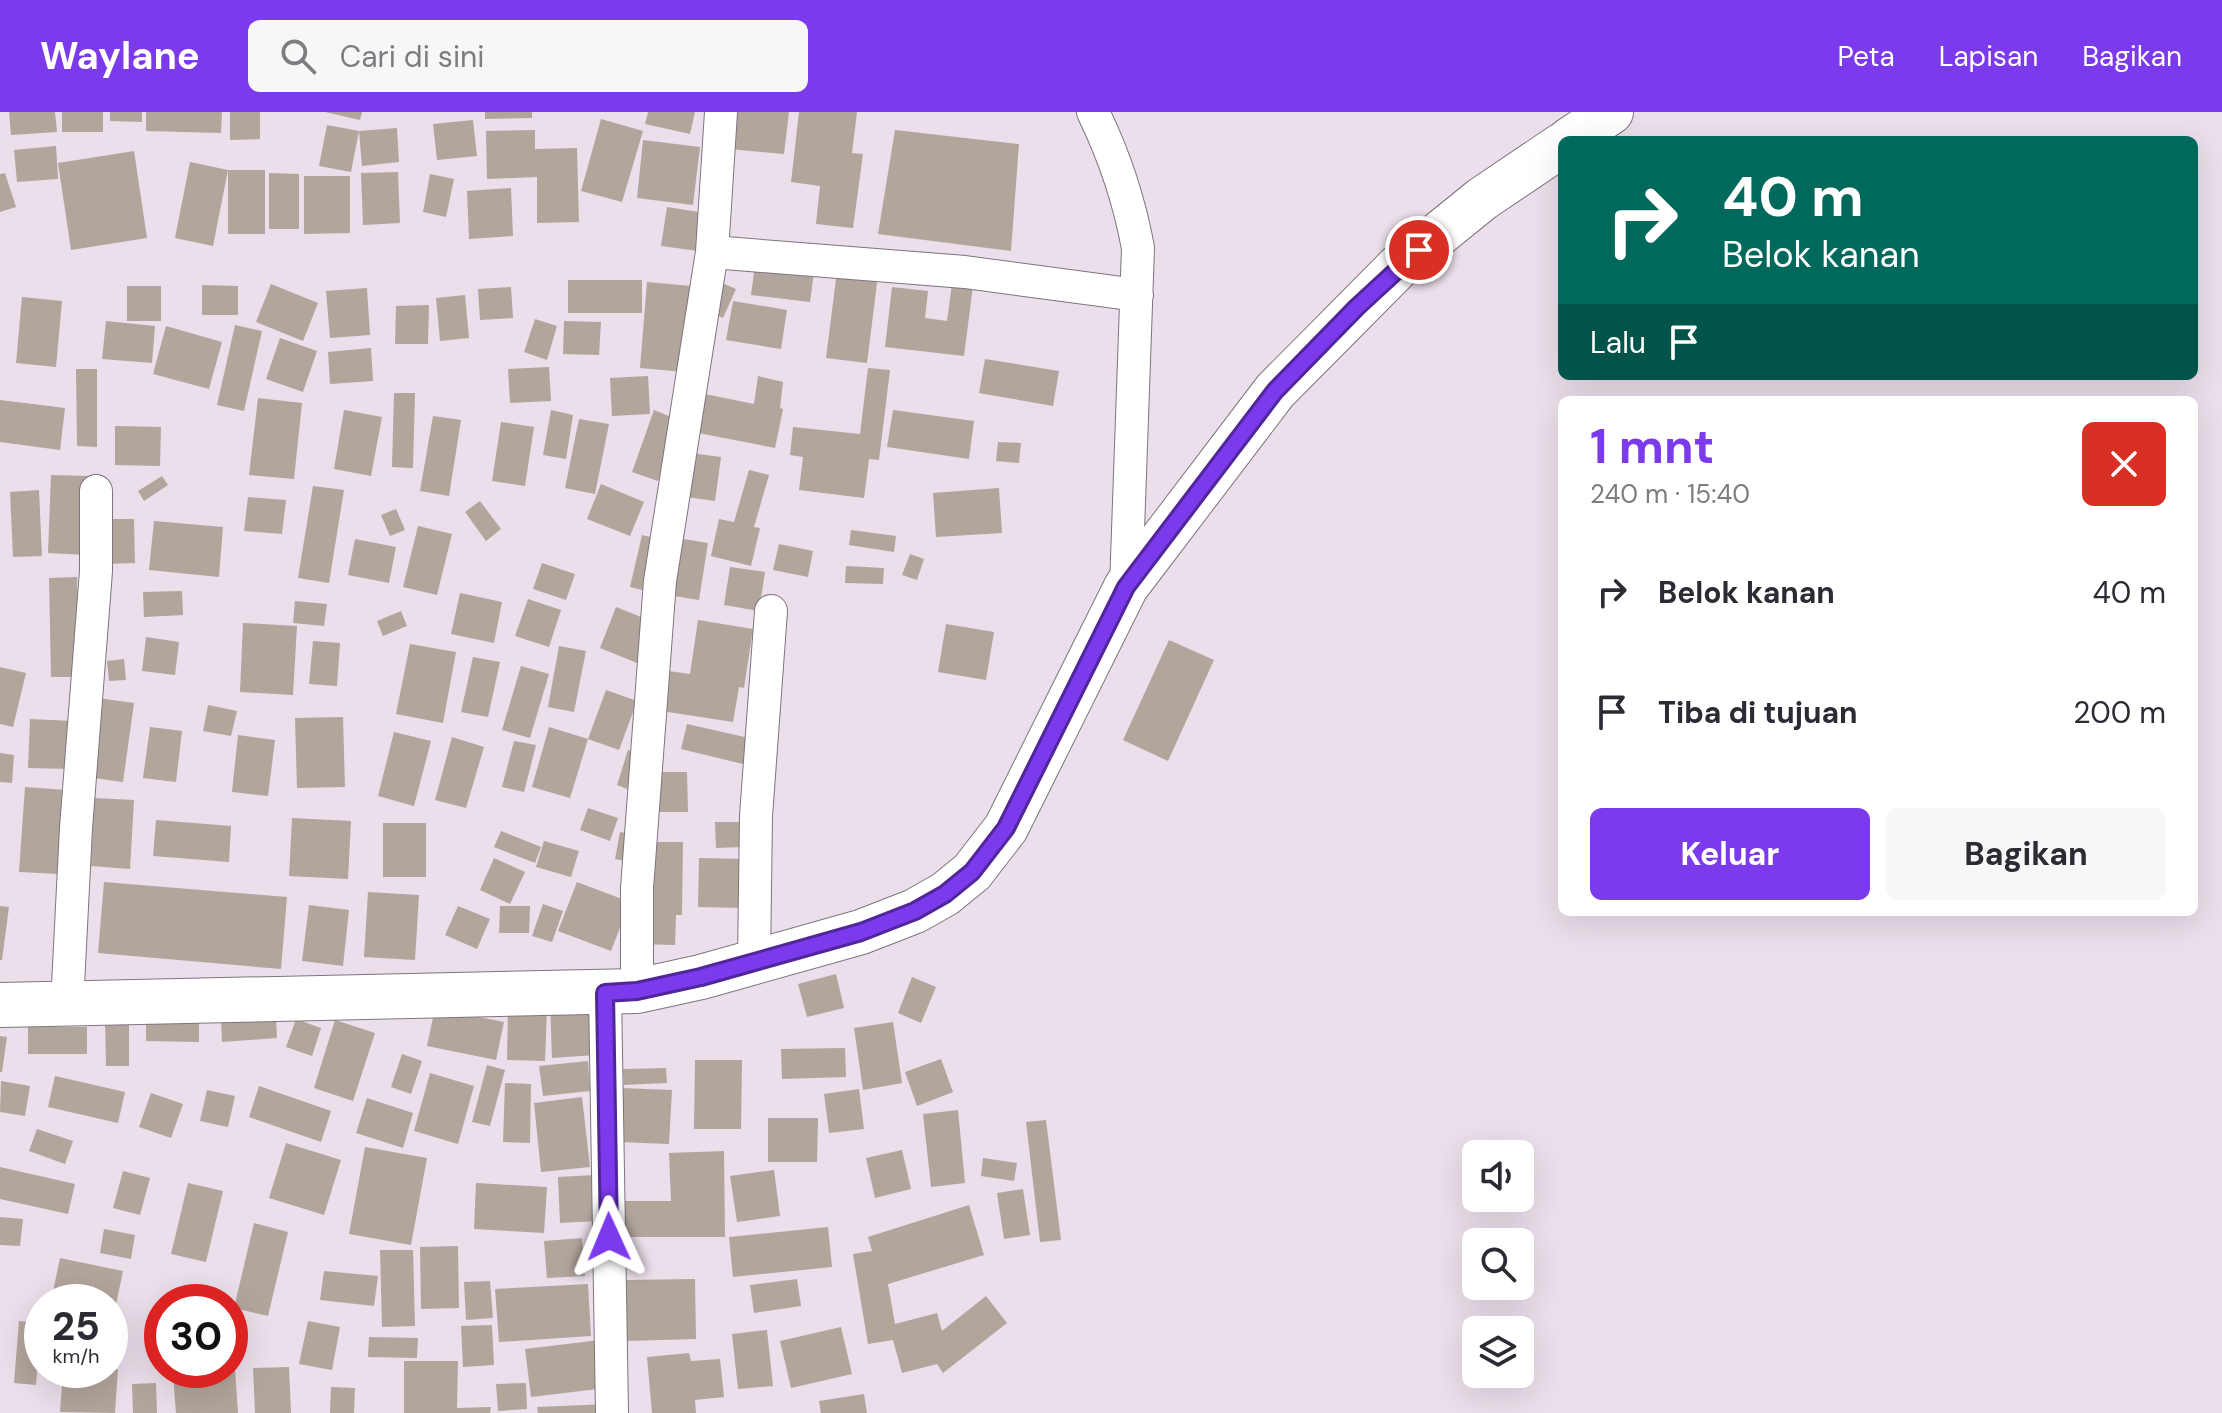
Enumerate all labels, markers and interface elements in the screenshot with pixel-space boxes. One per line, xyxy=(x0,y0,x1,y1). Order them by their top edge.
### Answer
search box xyxy=(248,20,808,92)
text: Waylane xyxy=(40,31,200,81)
icon: search xyxy=(276,34,320,78)
text: Cari di sini xyxy=(340,37,485,76)
text: Peta xyxy=(1838,38,1895,75)
text: Lapisan xyxy=(1939,38,2038,75)
text: Bagikan xyxy=(2082,38,2182,75)
text: 40 m xyxy=(1722,160,1864,233)
icon: right xyxy=(1590,168,1694,272)
pin xyxy=(1385,216,1453,284)
icon: arrive xyxy=(1397,228,1441,272)
text: Belok kanan xyxy=(1722,231,1920,278)
icon: arrive xyxy=(1662,320,1706,364)
text: Lalu xyxy=(1590,323,1646,362)
text: 1 mnt xyxy=(1590,415,1714,478)
button: close xyxy=(2082,422,2166,506)
text: 240 m · 15:40 xyxy=(1590,477,1750,511)
icon: right xyxy=(1590,570,1634,614)
text: Belok kanan xyxy=(1658,573,1835,612)
text: 40 m xyxy=(2093,573,2166,612)
icon: arrive xyxy=(1590,690,1634,734)
text: Tiba di tujuan xyxy=(1658,693,1858,732)
text: 200 m xyxy=(2073,693,2166,732)
button: Keluar xyxy=(1590,808,1870,900)
button: Bagikan xyxy=(1886,808,2166,900)
map controls xyxy=(1462,1140,1534,1388)
button: sound xyxy=(1462,1140,1534,1212)
position arrow xyxy=(567,1195,651,1279)
button: search xyxy=(1462,1228,1534,1300)
speed limit sign: 30 xyxy=(144,1284,248,1388)
text: 25 xyxy=(52,1300,100,1352)
button: layers xyxy=(1462,1316,1534,1388)
text: km/h xyxy=(52,1343,100,1369)

